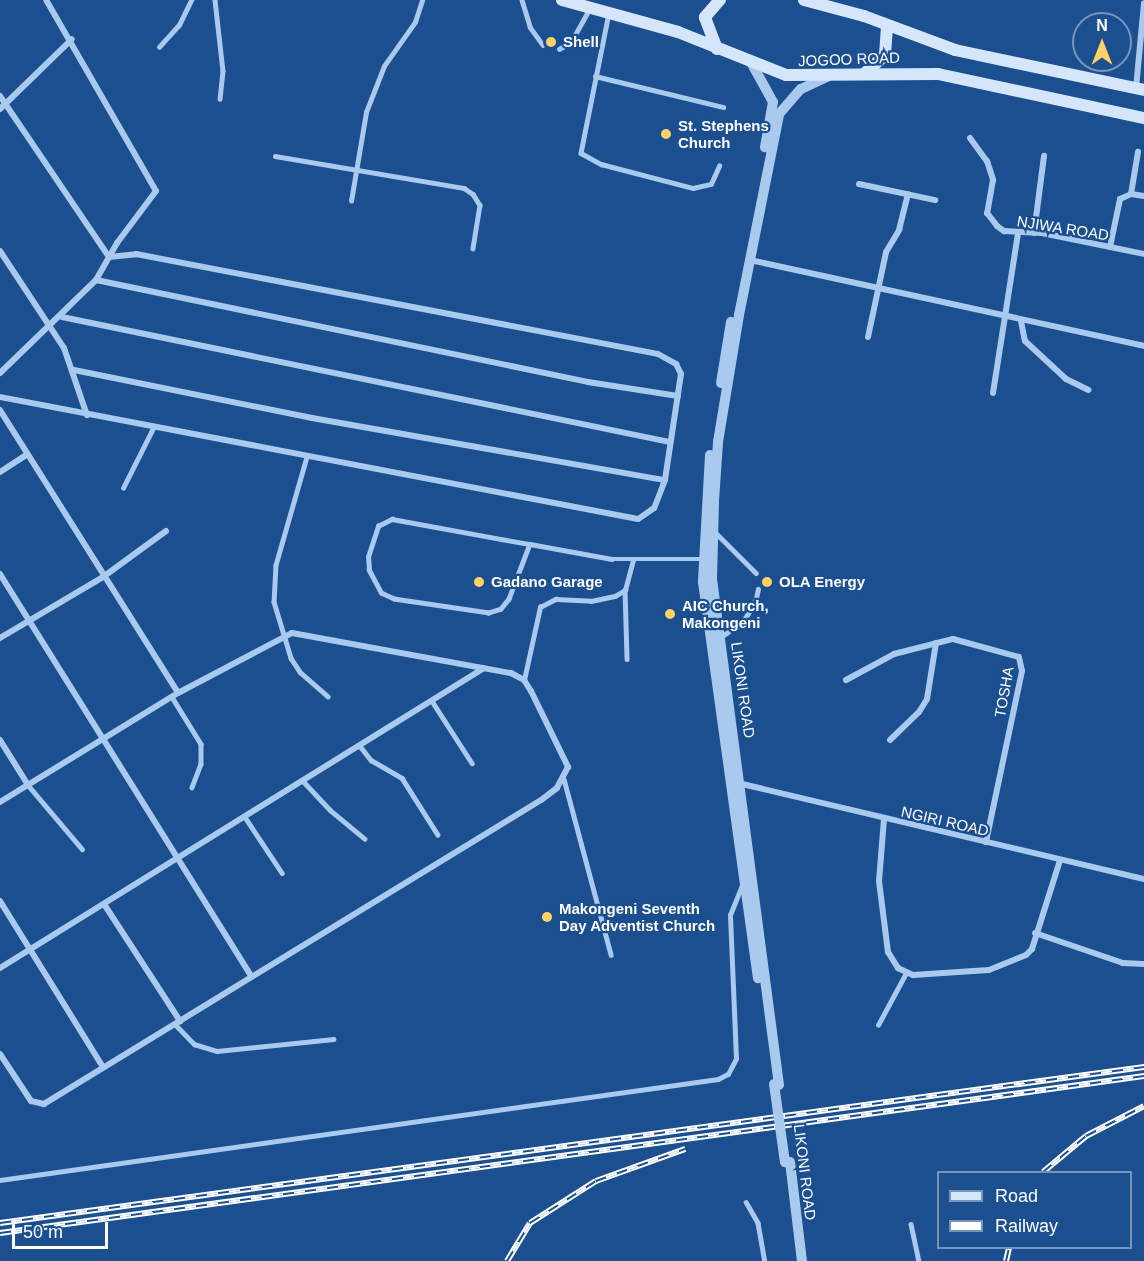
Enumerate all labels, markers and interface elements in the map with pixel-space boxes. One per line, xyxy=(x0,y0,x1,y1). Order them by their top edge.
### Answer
north arrow xyxy=(1072,12,1132,72)
text: N xyxy=(1096,17,1108,34)
place label: Shell xyxy=(563,33,599,51)
marker: Shell xyxy=(544,35,558,49)
street label: JOGOO ROAD xyxy=(798,48,900,70)
place label: St. Stephens Church xyxy=(678,116,769,151)
marker: St. Stephens Church xyxy=(659,127,673,141)
street label: NJIWA ROAD xyxy=(1015,212,1111,244)
place label: Gadano Garage xyxy=(491,573,603,591)
place label: OLA Energy xyxy=(779,573,866,591)
marker: Gadano Garage xyxy=(472,575,486,589)
marker: OLA Energy xyxy=(760,575,774,589)
place label: AIC Church, Makongeni xyxy=(682,596,769,631)
marker: AIC Church, Makongeni xyxy=(663,607,677,621)
street label: LIKONI ROAD xyxy=(727,641,759,739)
street label: TOSHA xyxy=(991,665,1017,719)
street label: NGIRI ROAD xyxy=(900,802,990,840)
place label: Makongeni Seventh Day Adventist Church xyxy=(559,899,716,934)
marker: Makongeni Seventh Day Adventist Church xyxy=(540,910,554,924)
street label: LIKONI ROAD xyxy=(790,1123,820,1221)
legend xyxy=(937,1171,1132,1249)
text: Road xyxy=(995,1186,1038,1206)
scale bar xyxy=(15,1210,111,1248)
text: Railway xyxy=(995,1216,1058,1236)
text: 50 m xyxy=(23,1222,63,1242)

